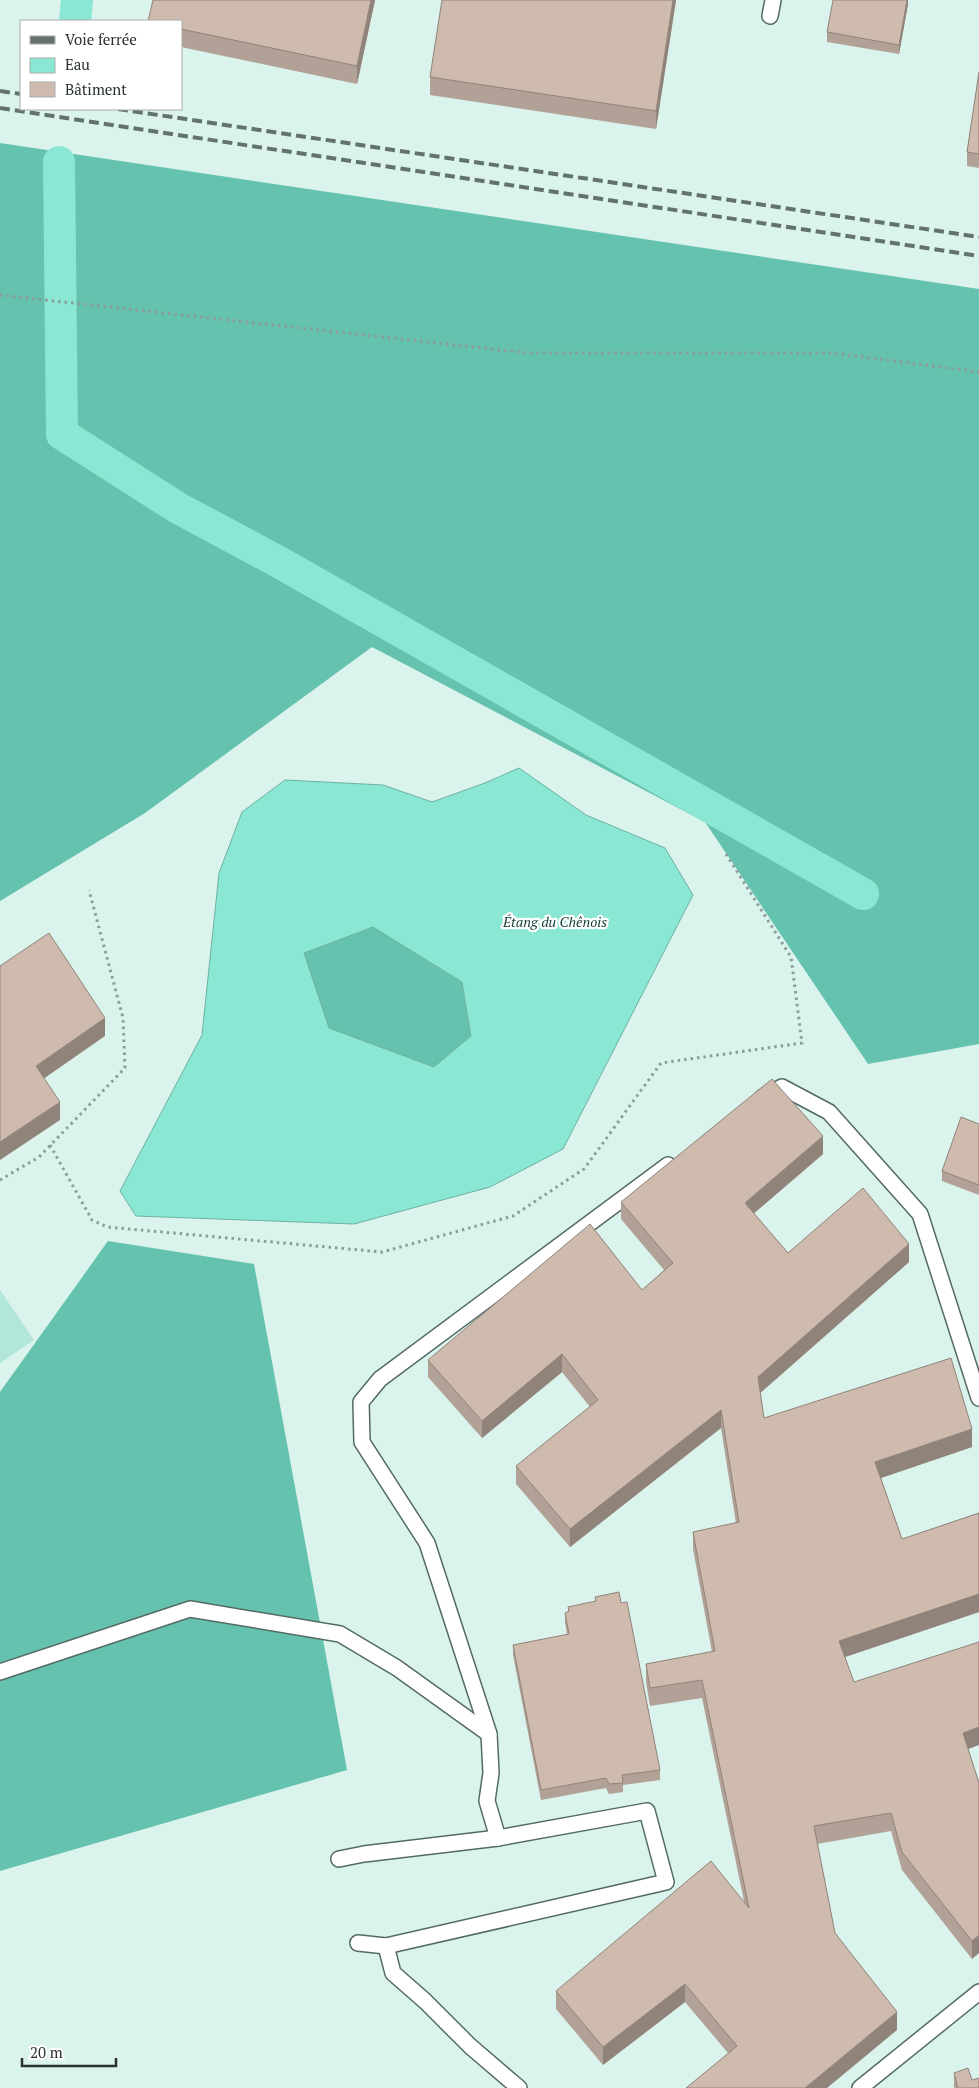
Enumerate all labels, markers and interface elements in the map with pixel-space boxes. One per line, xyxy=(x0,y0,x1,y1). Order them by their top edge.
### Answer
legend xyxy=(20,20,182,110)
text: Voie ferrée xyxy=(65,29,137,49)
text: Eau xyxy=(65,54,90,74)
text: Bâtiment xyxy=(65,79,127,99)
water label: Étang du Chênois xyxy=(502,912,607,931)
scale bar xyxy=(22,2036,116,2068)
text: 20 m xyxy=(30,2042,63,2062)

